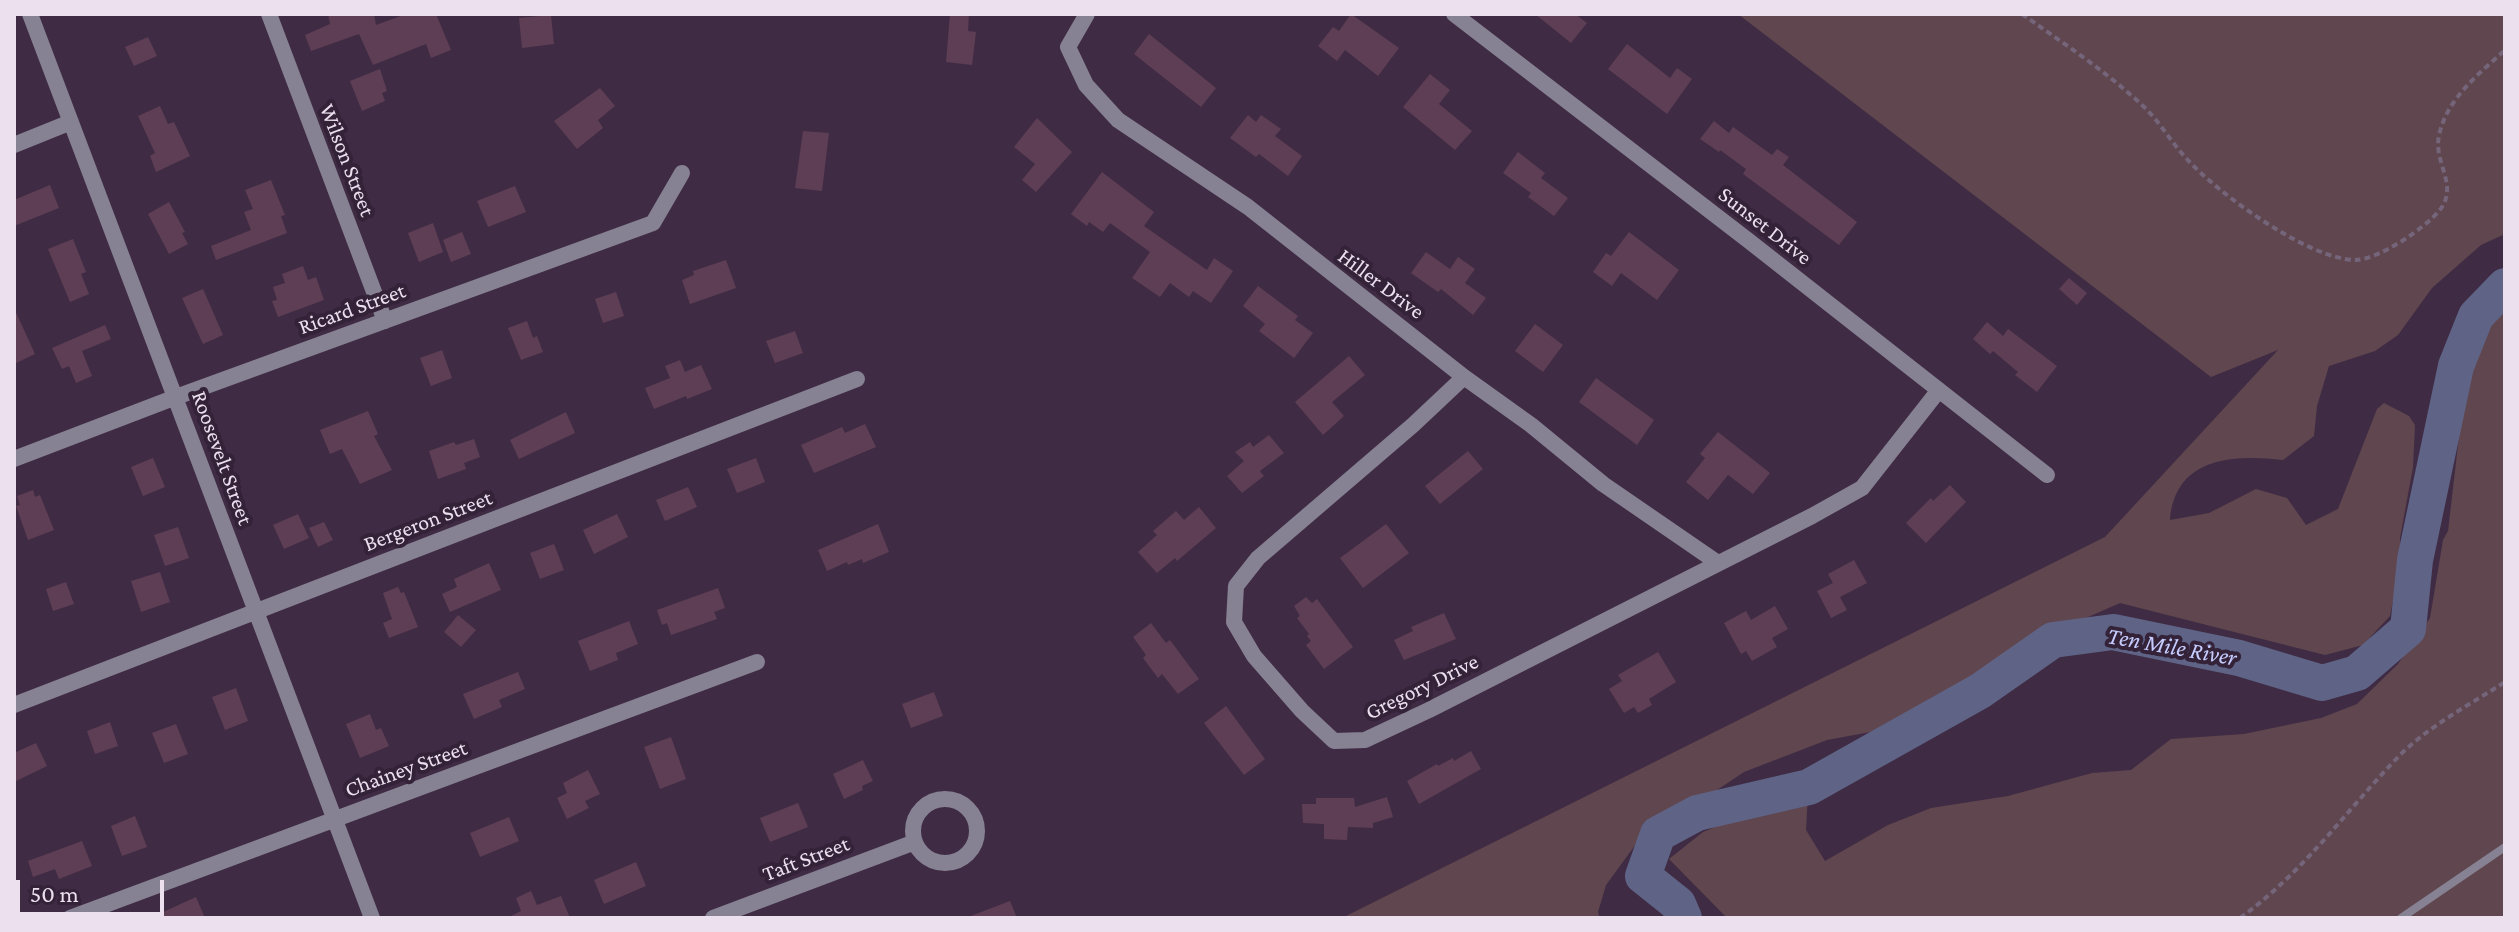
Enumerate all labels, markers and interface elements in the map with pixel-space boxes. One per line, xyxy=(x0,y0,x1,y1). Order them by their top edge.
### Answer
street label: Wilson Street xyxy=(313,100,381,220)
street label: Sunset Drive xyxy=(1713,181,1817,271)
street label: Hiller Drive xyxy=(1333,243,1429,325)
street label: Ricard Street xyxy=(295,277,409,341)
street label: Roosevelt Street xyxy=(186,388,258,528)
street label: Bergeron Street xyxy=(360,484,496,558)
water label: Ten Mile River xyxy=(2105,621,2239,673)
street label: Gregory Drive xyxy=(1361,648,1483,726)
street label: Chainey Street xyxy=(341,735,471,803)
street label: Taft Street xyxy=(759,830,853,888)
scale bar xyxy=(20,864,168,914)
text: 50 m xyxy=(30,880,79,907)

